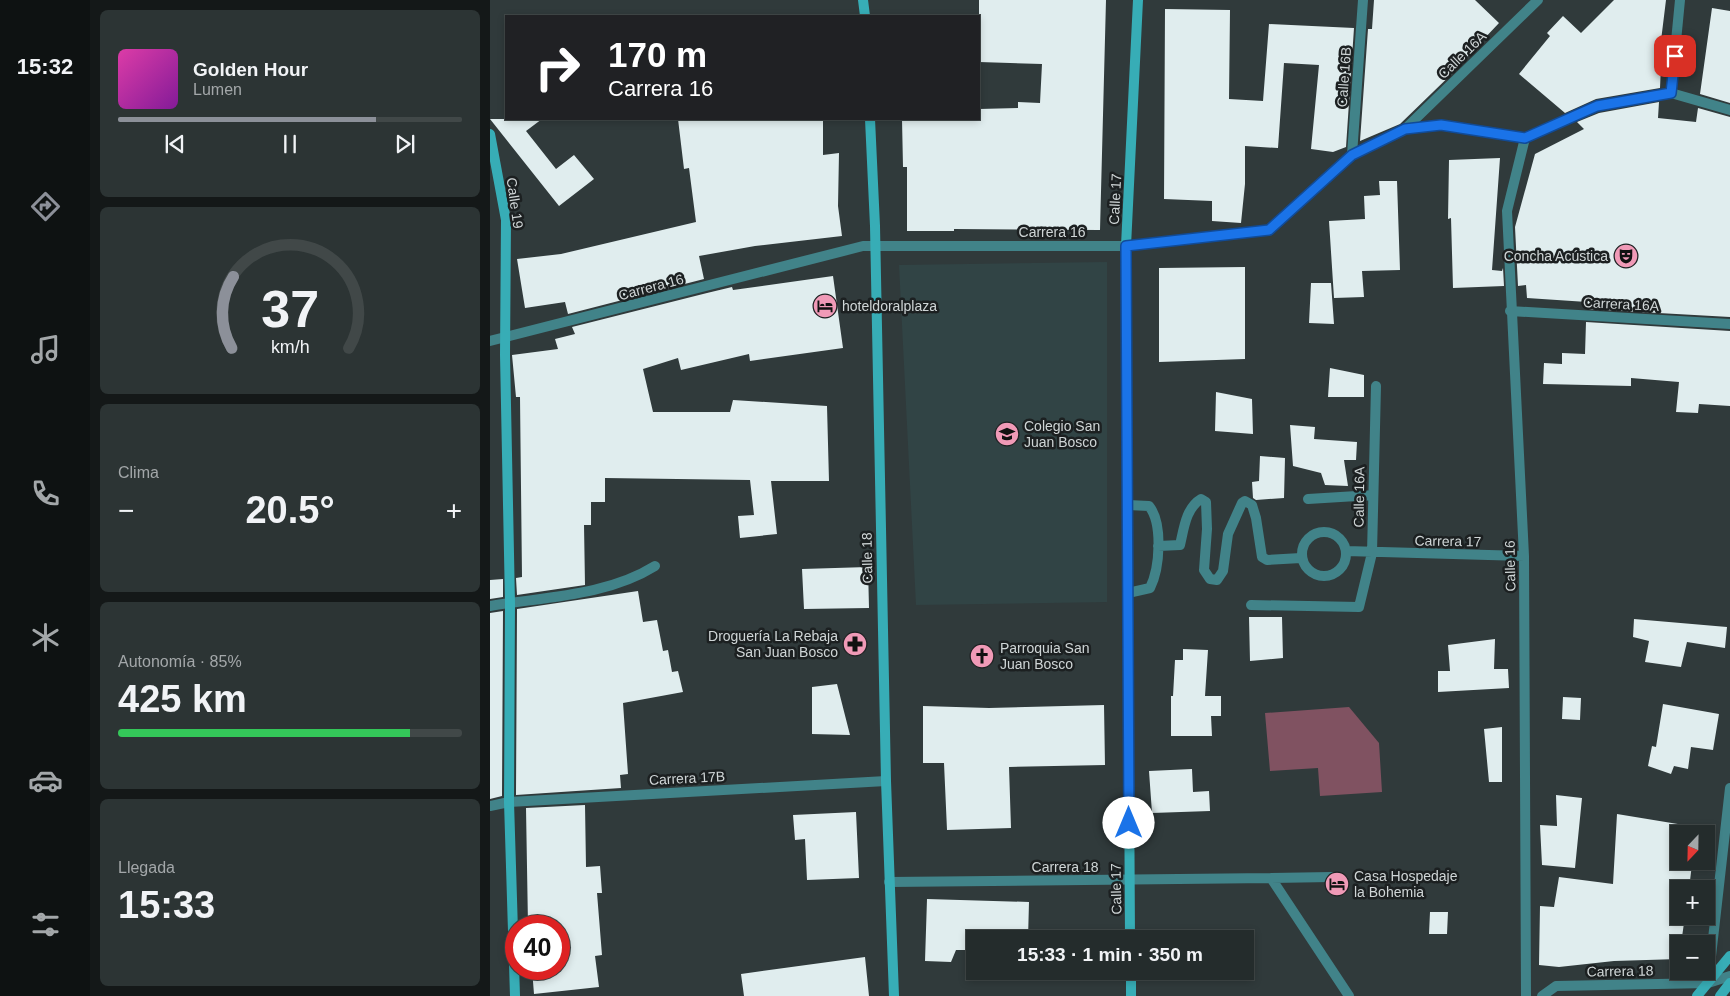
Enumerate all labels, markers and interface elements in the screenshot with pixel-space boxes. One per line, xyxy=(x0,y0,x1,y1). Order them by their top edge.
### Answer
street label: Calle 16A xyxy=(1435,28,1490,82)
icon: right xyxy=(525,35,590,100)
text: 170 m xyxy=(608,35,707,74)
pin xyxy=(1654,35,1696,77)
icon: arrive xyxy=(1661,42,1689,70)
street label: Calle 16B xyxy=(1334,46,1354,108)
text: 15:32 xyxy=(17,54,73,79)
text: Golden Hour xyxy=(193,59,308,80)
text: Carrera 16 xyxy=(608,76,713,101)
text: Lumen xyxy=(193,81,242,98)
icon: previous xyxy=(161,130,189,158)
icon: pause xyxy=(276,130,304,158)
icon: next xyxy=(391,130,419,158)
street label: Calle 17 xyxy=(1106,173,1124,225)
street label: Calle 19 xyxy=(504,176,527,230)
icon: directions xyxy=(28,189,63,224)
street label: Carrera 16 xyxy=(1019,224,1086,240)
theatre icon: Concha Acústica xyxy=(1613,243,1639,269)
place label: Concha Acústica xyxy=(1504,248,1608,264)
street label: Carrera 16 xyxy=(617,271,686,303)
text: 37 xyxy=(261,280,319,338)
hotel icon: hoteldoralplaza xyxy=(812,293,838,319)
street label: Carrera 16A xyxy=(1583,294,1660,314)
place label: hoteldoralplaza xyxy=(842,298,937,314)
icon: music xyxy=(28,332,63,367)
text: km/h xyxy=(271,337,309,357)
place label: Colegio San Juan Bosco xyxy=(1024,418,1100,450)
school or university icon: Colegio San Juan Bosco xyxy=(994,421,1020,447)
text: Clima xyxy=(118,464,159,481)
street label: Calle 16A xyxy=(1350,466,1368,527)
icon: phone xyxy=(28,476,63,511)
text: 20.5° xyxy=(245,489,335,531)
text: − xyxy=(118,495,134,526)
text: + xyxy=(446,495,462,526)
street label: Calle 18 xyxy=(859,532,875,584)
street label: Carrera 17 xyxy=(1414,532,1482,550)
street label: Calle 16 xyxy=(1502,540,1518,592)
icon: climate xyxy=(28,620,63,655)
place label: Droguería La Rebaja San Juan Bosco xyxy=(708,628,838,660)
pharmacy icon: Droguería La Rebaja San Juan Bosco xyxy=(842,631,868,657)
place label: Parroquia San Juan Bosco xyxy=(1000,640,1090,672)
church icon: Parroquia San Juan Bosco xyxy=(969,643,995,669)
text: Autonomía · 85% xyxy=(118,653,242,670)
text: 425 km xyxy=(118,678,247,720)
icon: car xyxy=(28,763,63,798)
street label: Carrera 17B xyxy=(649,768,725,788)
position arrow xyxy=(1102,796,1154,848)
north arrow xyxy=(1670,825,1715,870)
map controls xyxy=(1670,825,1715,980)
text: Llegada xyxy=(118,859,175,876)
street label: Carrera 18 xyxy=(1032,859,1099,875)
street label: Calle 17 xyxy=(1108,863,1124,915)
place label: Casa Hospedaje la Bohemia xyxy=(1354,868,1458,900)
hotel icon: Casa Hospedaje la Bohemia xyxy=(1324,871,1350,897)
button: + xyxy=(1670,880,1715,925)
text: 15:33 xyxy=(118,884,215,926)
icon: filters xyxy=(28,907,63,942)
speed limit sign: 40 xyxy=(505,915,570,980)
button: − xyxy=(1670,935,1715,980)
text: 15:33 · 1 min · 350 m xyxy=(1017,944,1203,965)
street label: Carrera 18 xyxy=(1586,962,1654,980)

